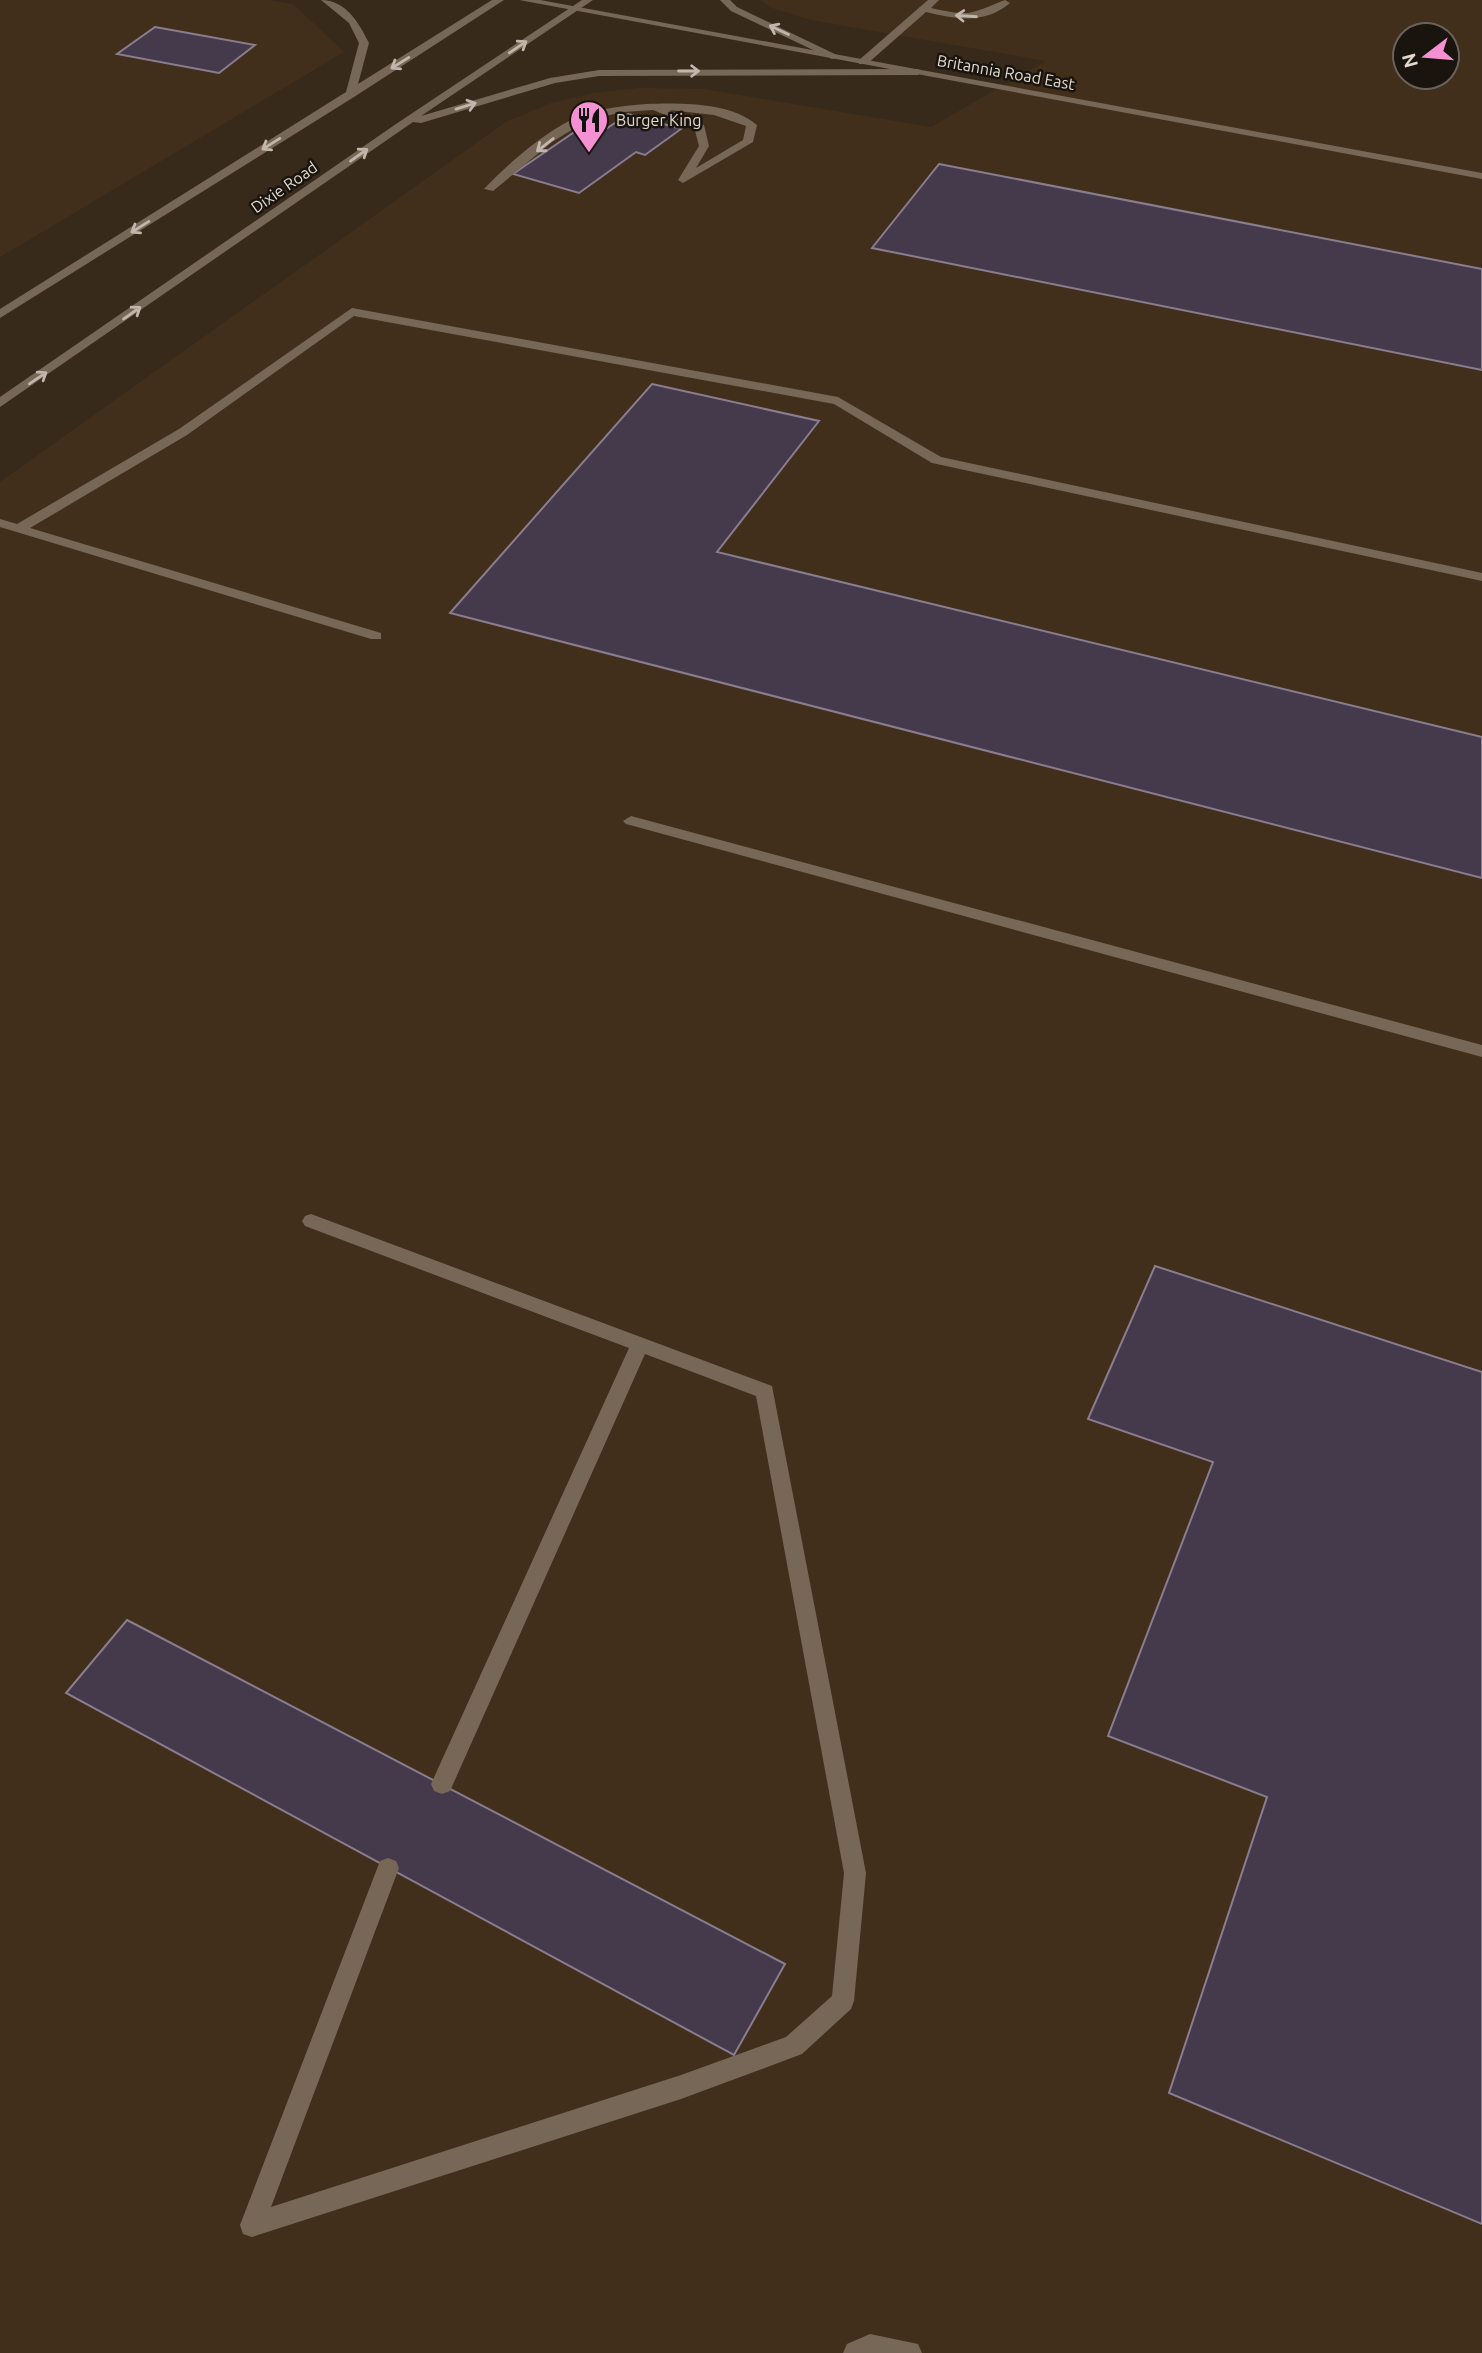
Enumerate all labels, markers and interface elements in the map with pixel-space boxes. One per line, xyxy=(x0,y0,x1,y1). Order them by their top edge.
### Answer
one-way arrow xyxy=(955,10,978,23)
north arrow xyxy=(1391,21,1461,91)
one-way arrow xyxy=(769,23,790,36)
one-way arrow xyxy=(508,40,527,54)
street label: Britannia Road East xyxy=(936,51,1077,93)
text: N xyxy=(1397,51,1422,71)
one-way arrow xyxy=(391,55,410,70)
one-way arrow xyxy=(677,64,700,78)
one-way arrow xyxy=(454,99,476,112)
restaurant icon: Burger King xyxy=(568,99,610,154)
place label: Burger King xyxy=(616,111,701,129)
one-way arrow xyxy=(262,137,281,152)
one-way arrow xyxy=(536,137,554,152)
one-way arrow xyxy=(349,148,368,162)
street label: Dixie Road xyxy=(247,158,321,216)
one-way arrow xyxy=(130,220,150,234)
one-way arrow xyxy=(122,306,141,320)
one-way arrow xyxy=(28,370,47,385)

